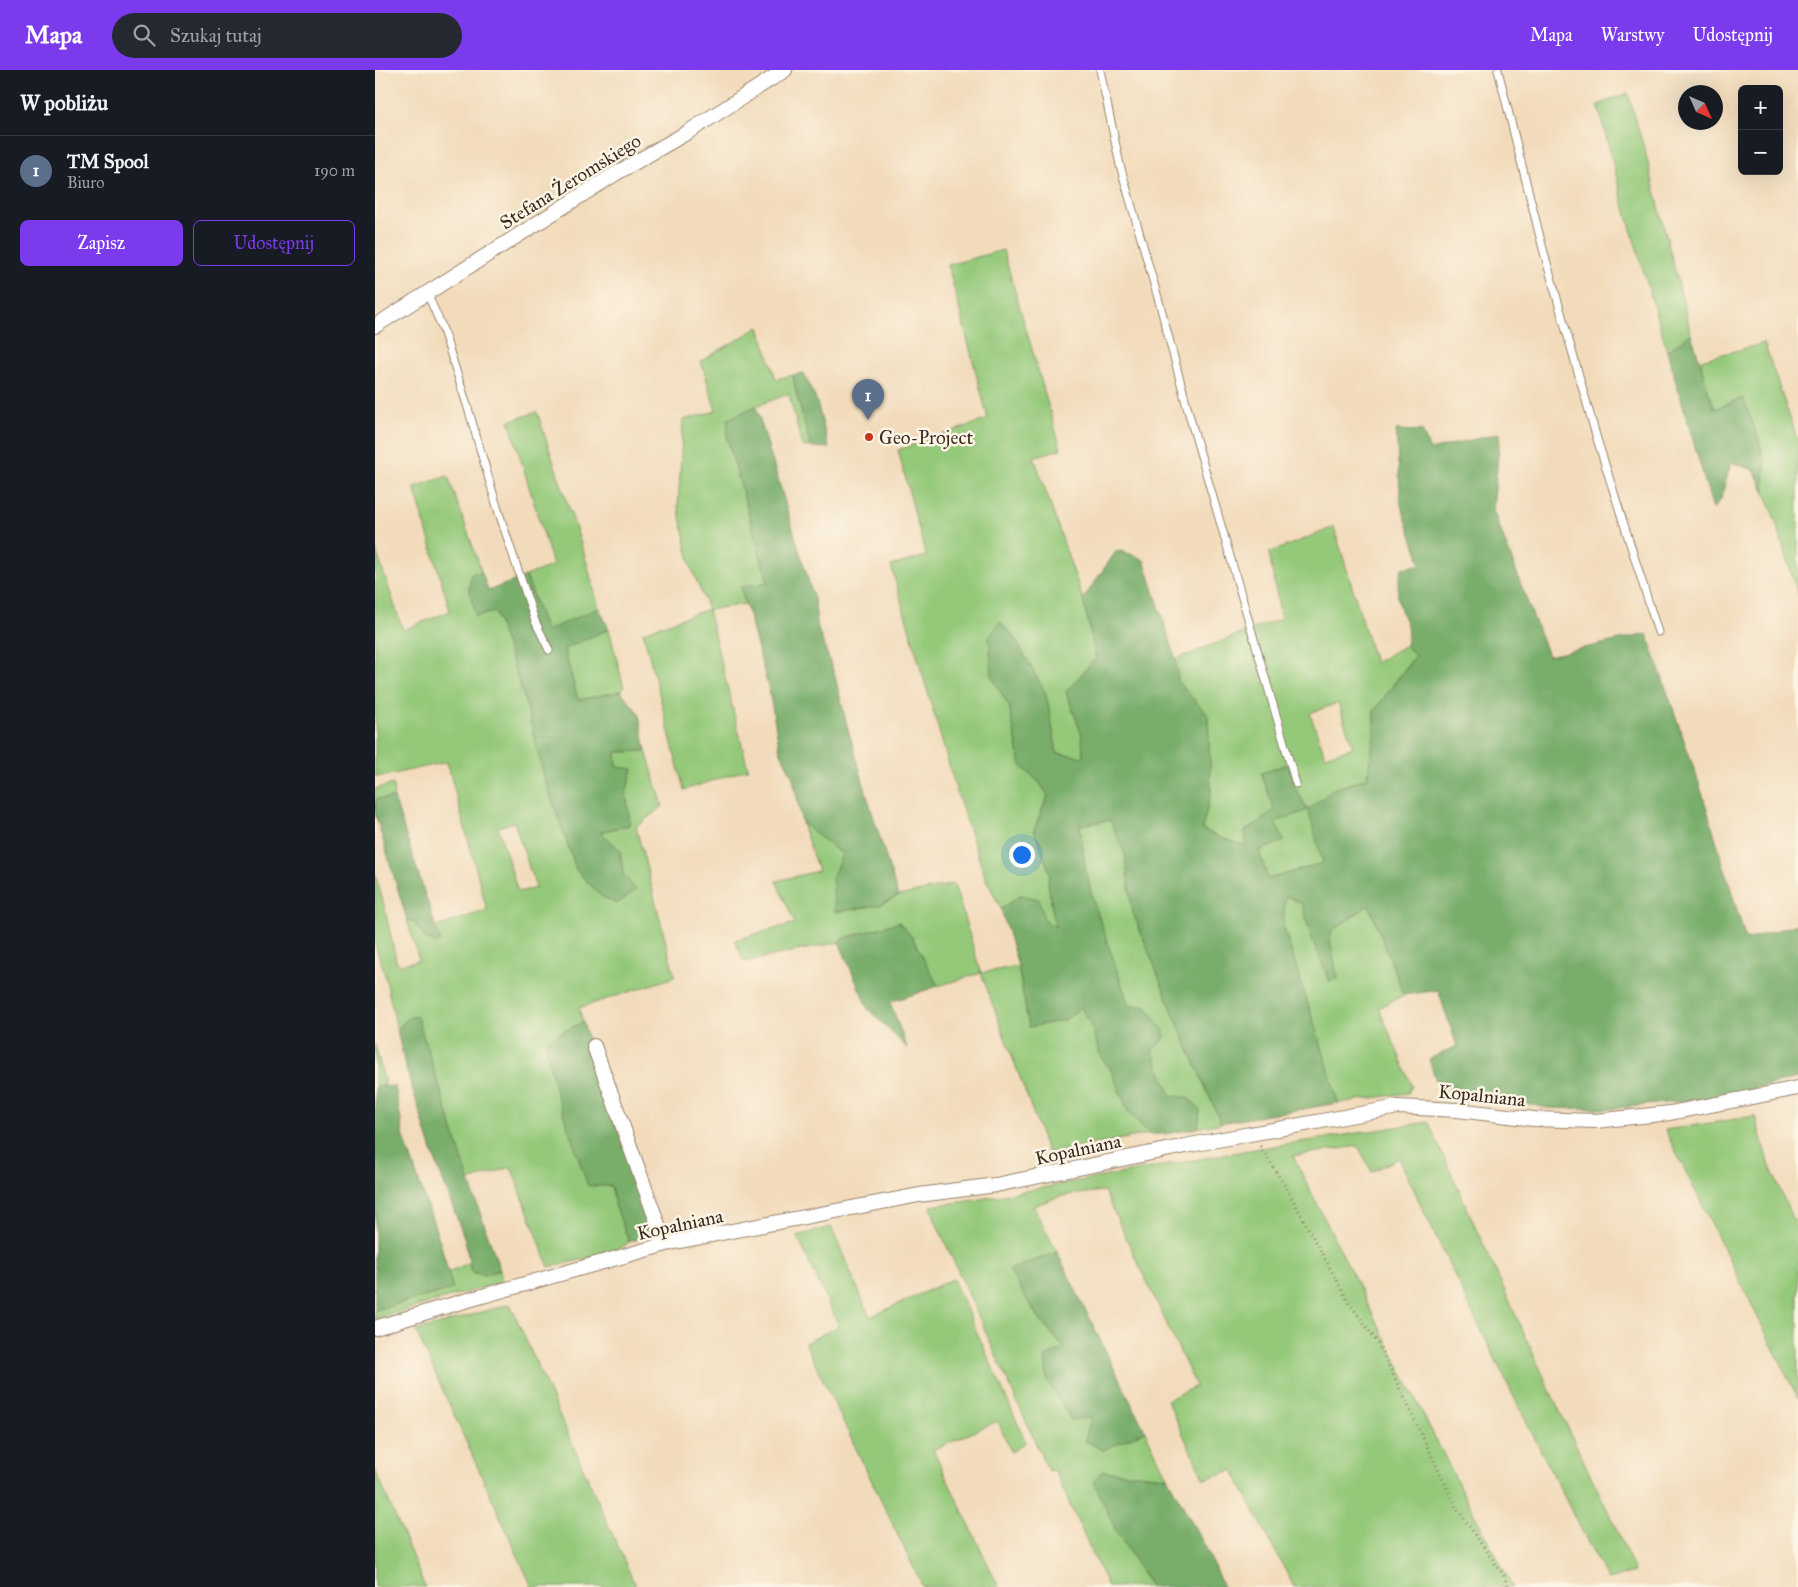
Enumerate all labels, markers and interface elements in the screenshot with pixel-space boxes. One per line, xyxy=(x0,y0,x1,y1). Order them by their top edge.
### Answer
search box xyxy=(112,13,462,58)
text: Mapa xyxy=(25,20,82,50)
icon: search xyxy=(130,21,158,49)
text: Szukaj tutaj xyxy=(170,24,262,47)
text: Mapa xyxy=(1530,24,1573,46)
text: Warstwy xyxy=(1601,24,1664,46)
text: Udostępnij xyxy=(1692,24,1773,46)
north arrow xyxy=(1678,85,1723,130)
map controls xyxy=(1738,85,1783,175)
button: + xyxy=(1738,85,1783,130)
text: W pobliżu xyxy=(20,90,108,116)
street label: Stefana Żeromskiego xyxy=(495,129,646,235)
button: − xyxy=(1738,130,1783,175)
text: TM Spool xyxy=(67,150,149,173)
text: 1 xyxy=(33,161,39,180)
text: 190 m xyxy=(314,161,355,180)
text: Biuro xyxy=(67,173,104,192)
button: Zapisz xyxy=(20,220,183,266)
button: Udostępnij xyxy=(193,220,355,266)
pin: 1 xyxy=(852,379,884,420)
place label: Geo-Project xyxy=(879,426,973,449)
marker: Geo-Project xyxy=(863,431,875,443)
your location xyxy=(1009,842,1035,868)
street label: Kopalniana xyxy=(1437,1079,1528,1112)
street label: Kopalniana xyxy=(1033,1129,1124,1170)
street label: Kopalniana xyxy=(635,1204,726,1245)

